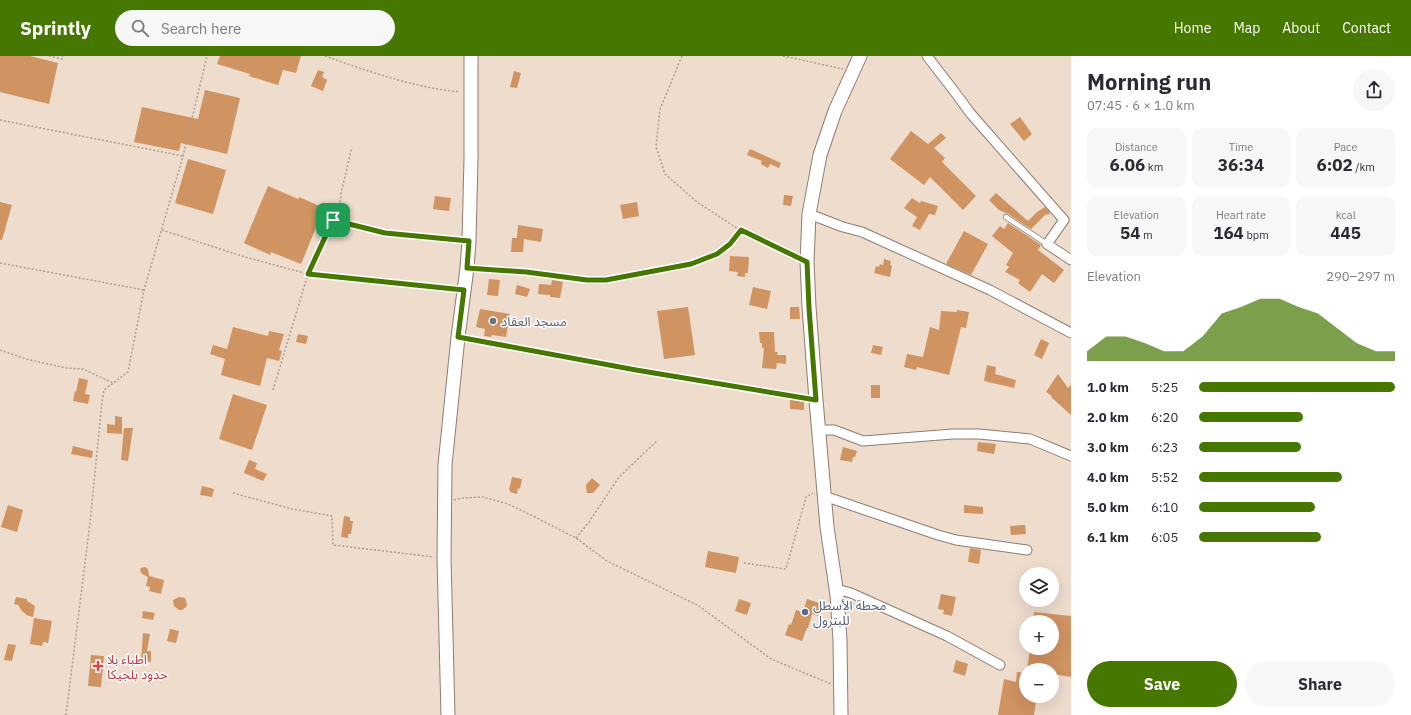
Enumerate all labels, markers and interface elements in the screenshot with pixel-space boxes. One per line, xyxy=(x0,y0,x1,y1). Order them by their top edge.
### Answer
search box xyxy=(115,10,395,46)
text: Sprintly xyxy=(20,16,91,40)
icon: search xyxy=(129,17,151,39)
text: Search here xyxy=(161,19,241,38)
text: Home xyxy=(1174,19,1211,37)
text: Map xyxy=(1233,19,1260,37)
text: About xyxy=(1282,19,1320,37)
text: Contact xyxy=(1342,19,1391,37)
text: Morning run xyxy=(1087,67,1211,96)
button: share xyxy=(1353,69,1395,111)
text: 07:45 · 6 × 1.0 km xyxy=(1087,97,1195,114)
text: Distance xyxy=(1115,140,1158,154)
text: Time xyxy=(1229,140,1253,154)
text: Pace xyxy=(1334,140,1358,154)
text: 6.06 xyxy=(1109,154,1145,176)
text: 36:34 xyxy=(1218,154,1264,176)
text: 6:02 xyxy=(1316,154,1353,176)
text: km xyxy=(1145,160,1163,174)
text: /km xyxy=(1353,160,1375,174)
pin xyxy=(316,203,350,237)
text: Elevation xyxy=(1114,208,1159,222)
text: Heart rate xyxy=(1216,208,1266,222)
text: kcal xyxy=(1336,208,1356,222)
icon: arrive xyxy=(322,209,344,231)
text: 54 xyxy=(1120,222,1140,244)
text: 164 xyxy=(1213,222,1244,244)
text: 445 xyxy=(1330,222,1361,244)
text: m xyxy=(1140,228,1153,242)
text: bpm xyxy=(1244,228,1269,242)
text: Elevation xyxy=(1087,268,1141,285)
text: 290–297 m xyxy=(1326,268,1395,285)
place label: مسجد العقاد xyxy=(501,313,567,330)
marker: مسجد العقاد xyxy=(488,316,498,326)
text: 1.0 km xyxy=(1087,379,1129,396)
text: 5:25 xyxy=(1151,379,1178,396)
text: 2.0 km xyxy=(1087,409,1129,426)
text: 6:20 xyxy=(1151,409,1178,426)
text: 3.0 km xyxy=(1087,439,1129,456)
text: 6:23 xyxy=(1151,439,1178,456)
text: 4.0 km xyxy=(1087,469,1129,486)
text: 5:52 xyxy=(1151,469,1178,486)
text: 5.0 km xyxy=(1087,499,1129,516)
text: 6:10 xyxy=(1151,499,1178,516)
text: 6.1 km xyxy=(1087,529,1129,546)
text: 6:05 xyxy=(1151,529,1178,546)
map controls xyxy=(1019,567,1059,703)
button: layers xyxy=(1019,567,1059,607)
place label: محطة الأسطل للبترول xyxy=(813,597,886,629)
marker: محطة الأسطل للبترول xyxy=(800,607,810,617)
button: + xyxy=(1019,615,1059,655)
place label: اطباء بلا حدود بلجيكا xyxy=(107,651,168,683)
marker: اطباء بلا حدود بلجيكا xyxy=(92,660,104,672)
button: Save xyxy=(1087,661,1237,707)
button: Share xyxy=(1245,661,1395,707)
button: − xyxy=(1019,663,1059,703)

